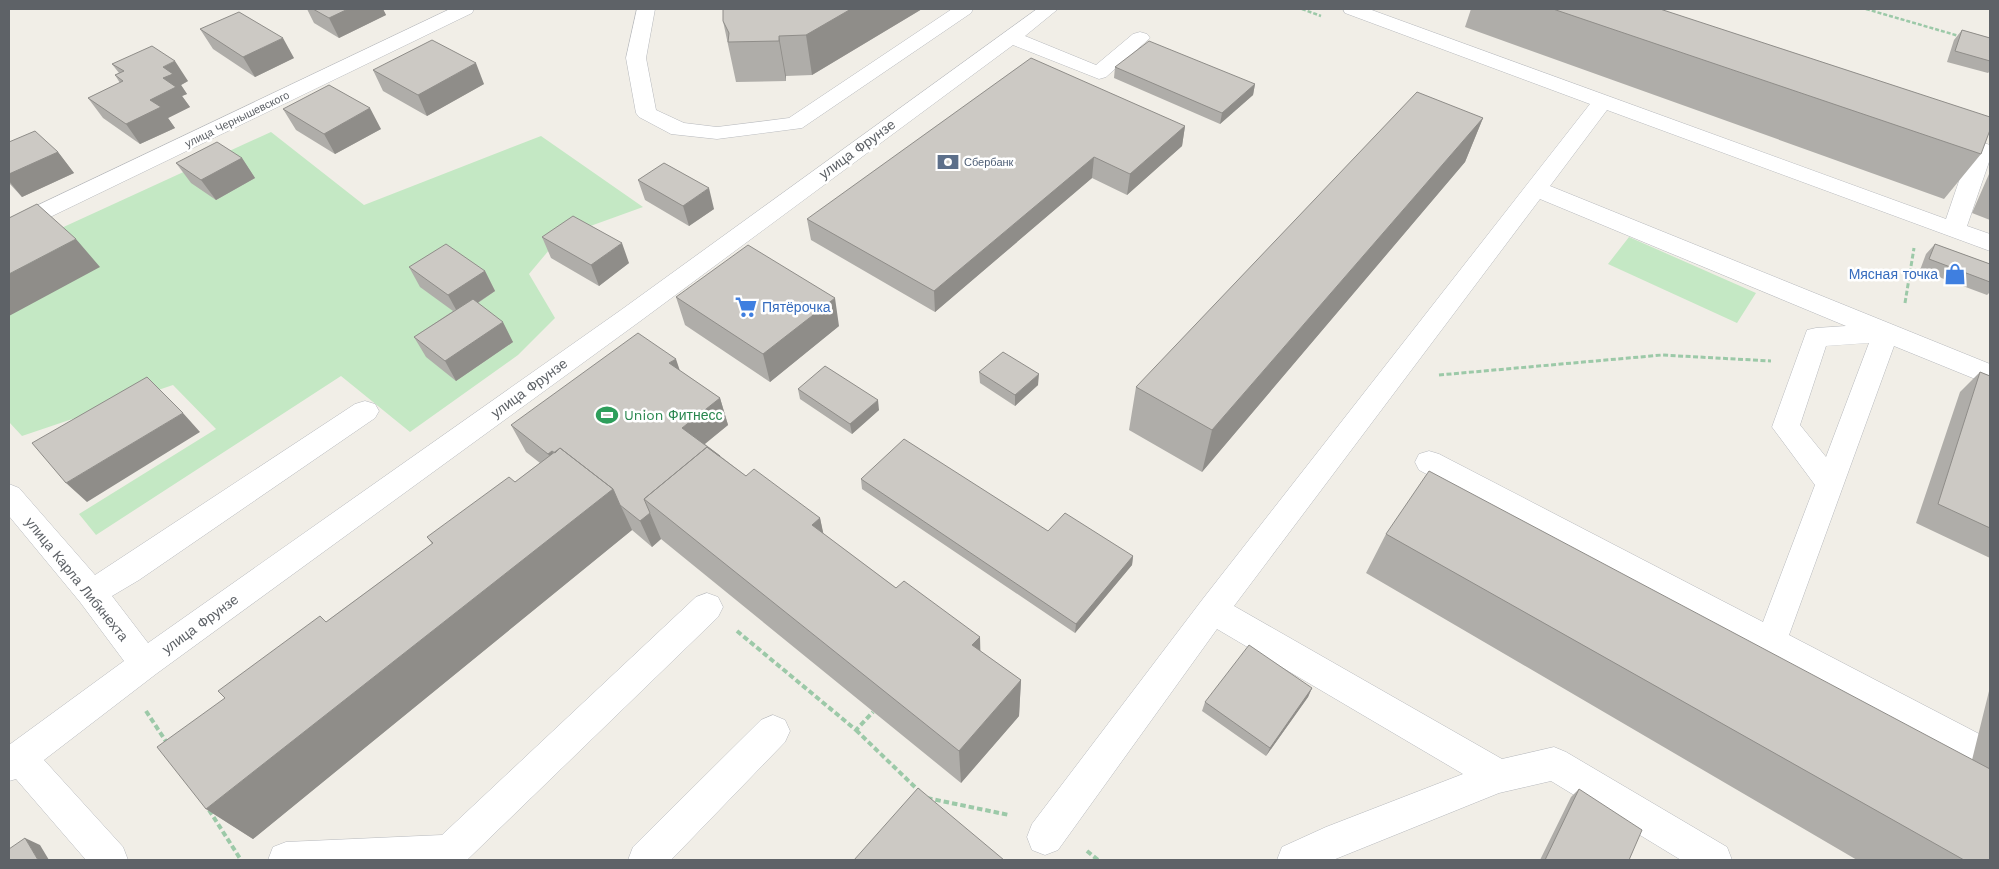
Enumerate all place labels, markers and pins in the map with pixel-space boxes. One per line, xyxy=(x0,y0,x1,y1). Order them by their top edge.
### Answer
bank icon: Сбербанк xyxy=(935,149,961,175)
place label: Сбербанк xyxy=(964,156,1014,169)
shop icon: Мясная точка xyxy=(1942,261,1968,287)
place label: Мясная точка xyxy=(1849,266,1938,282)
supermarket icon: Пятёрочка xyxy=(733,294,759,320)
place label: Пятёрочка xyxy=(762,299,831,315)
sports icon: Union Фитнесс xyxy=(594,402,620,428)
place label: Union Фитнесс xyxy=(624,407,722,423)

